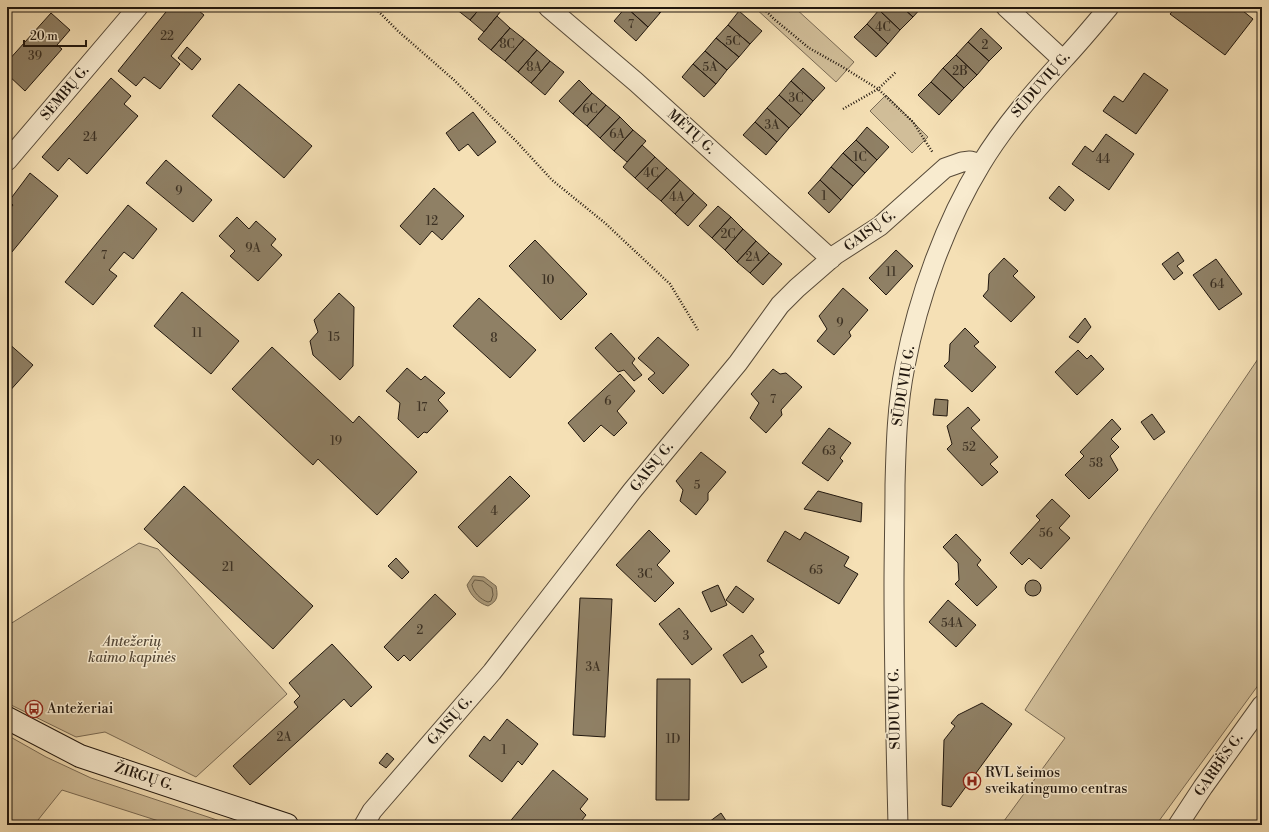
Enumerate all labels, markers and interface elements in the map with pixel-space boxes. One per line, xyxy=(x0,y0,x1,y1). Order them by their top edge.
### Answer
house number: 7 xyxy=(628,17,634,32)
house number: 4C xyxy=(875,20,891,35)
scale bar xyxy=(24,22,86,48)
text: 20 m xyxy=(30,29,58,44)
house number: 22 xyxy=(160,29,174,44)
house number: 5C xyxy=(726,34,740,49)
house number: 8C xyxy=(499,37,515,52)
house number: 2 xyxy=(982,38,989,53)
street label: SŪDUVIŲ G. xyxy=(1007,48,1074,122)
house number: 39 xyxy=(28,49,42,64)
house number: 8A xyxy=(526,60,543,75)
house number: 5A xyxy=(703,60,718,75)
street label: SEMBŲ G. xyxy=(37,62,93,124)
house number: 2B xyxy=(952,64,968,79)
house number: 3C xyxy=(789,91,803,106)
house number: 6C xyxy=(582,102,598,117)
street label: MĖTŲ G. xyxy=(663,104,720,158)
house number: 3A xyxy=(765,118,780,133)
house number: 6A xyxy=(609,127,626,142)
house number: 24 xyxy=(83,130,97,145)
house number: 1C xyxy=(853,150,867,165)
house number: 44 xyxy=(1096,152,1110,167)
house number: 4C xyxy=(643,166,659,181)
house number: 9 xyxy=(175,184,183,199)
house number: 1 xyxy=(821,189,827,204)
house number: 4A xyxy=(669,190,685,205)
street label: GAISŲ G. xyxy=(841,206,899,256)
house number: 12 xyxy=(426,214,438,229)
house number: 2C xyxy=(720,227,736,242)
house number: 9A xyxy=(245,241,262,256)
house number: 7 xyxy=(101,248,107,263)
house number: 2A xyxy=(745,250,761,265)
house number: 11 xyxy=(886,265,897,280)
house number: 10 xyxy=(542,273,554,288)
house number: 64 xyxy=(1210,277,1224,292)
house number: 9 xyxy=(836,316,844,331)
house number: 11 xyxy=(192,326,203,341)
house number: 15 xyxy=(328,330,340,345)
house number: 8 xyxy=(490,331,498,346)
street label: SŪDUVIŲ G. xyxy=(888,344,919,427)
house number: 7 xyxy=(770,392,776,407)
house number: 6 xyxy=(604,394,612,409)
house number: 17 xyxy=(417,400,427,415)
house number: 19 xyxy=(330,434,342,449)
street label: GAISŲ G. xyxy=(626,438,678,496)
house number: 52 xyxy=(962,440,976,455)
house number: 63 xyxy=(822,444,836,459)
house number: 58 xyxy=(1089,456,1103,471)
house number: 5 xyxy=(694,478,701,493)
house number: 4 xyxy=(490,504,498,519)
house number: 56 xyxy=(1039,526,1053,541)
house number: 21 xyxy=(222,560,235,575)
house number: 65 xyxy=(809,563,823,578)
house number: 3C xyxy=(638,567,652,582)
house number: 54A xyxy=(941,616,964,631)
house number: 2 xyxy=(417,623,424,638)
house number: 3 xyxy=(683,629,690,644)
park label: Antežerių kaimo kapinės xyxy=(88,633,176,667)
house number: 3A xyxy=(586,660,601,675)
street label: SŪDUVIŲ G. xyxy=(884,668,905,750)
street label: GAISŲ G. xyxy=(424,693,476,749)
bus stop icon: Antežeriai xyxy=(24,699,44,719)
place label: Antežeriai xyxy=(46,700,114,718)
street label: GARBĖS G. xyxy=(1189,729,1247,800)
house number: 2A xyxy=(276,730,292,745)
house number: 1D xyxy=(666,732,680,747)
house number: 1 xyxy=(501,743,507,758)
street label: ŽIRGŲ G. xyxy=(112,757,176,795)
place label: RVL šeimos sveikatingumo centras xyxy=(985,764,1128,798)
hospital icon: RVL šeimos sveikatingumo centras xyxy=(962,771,982,791)

